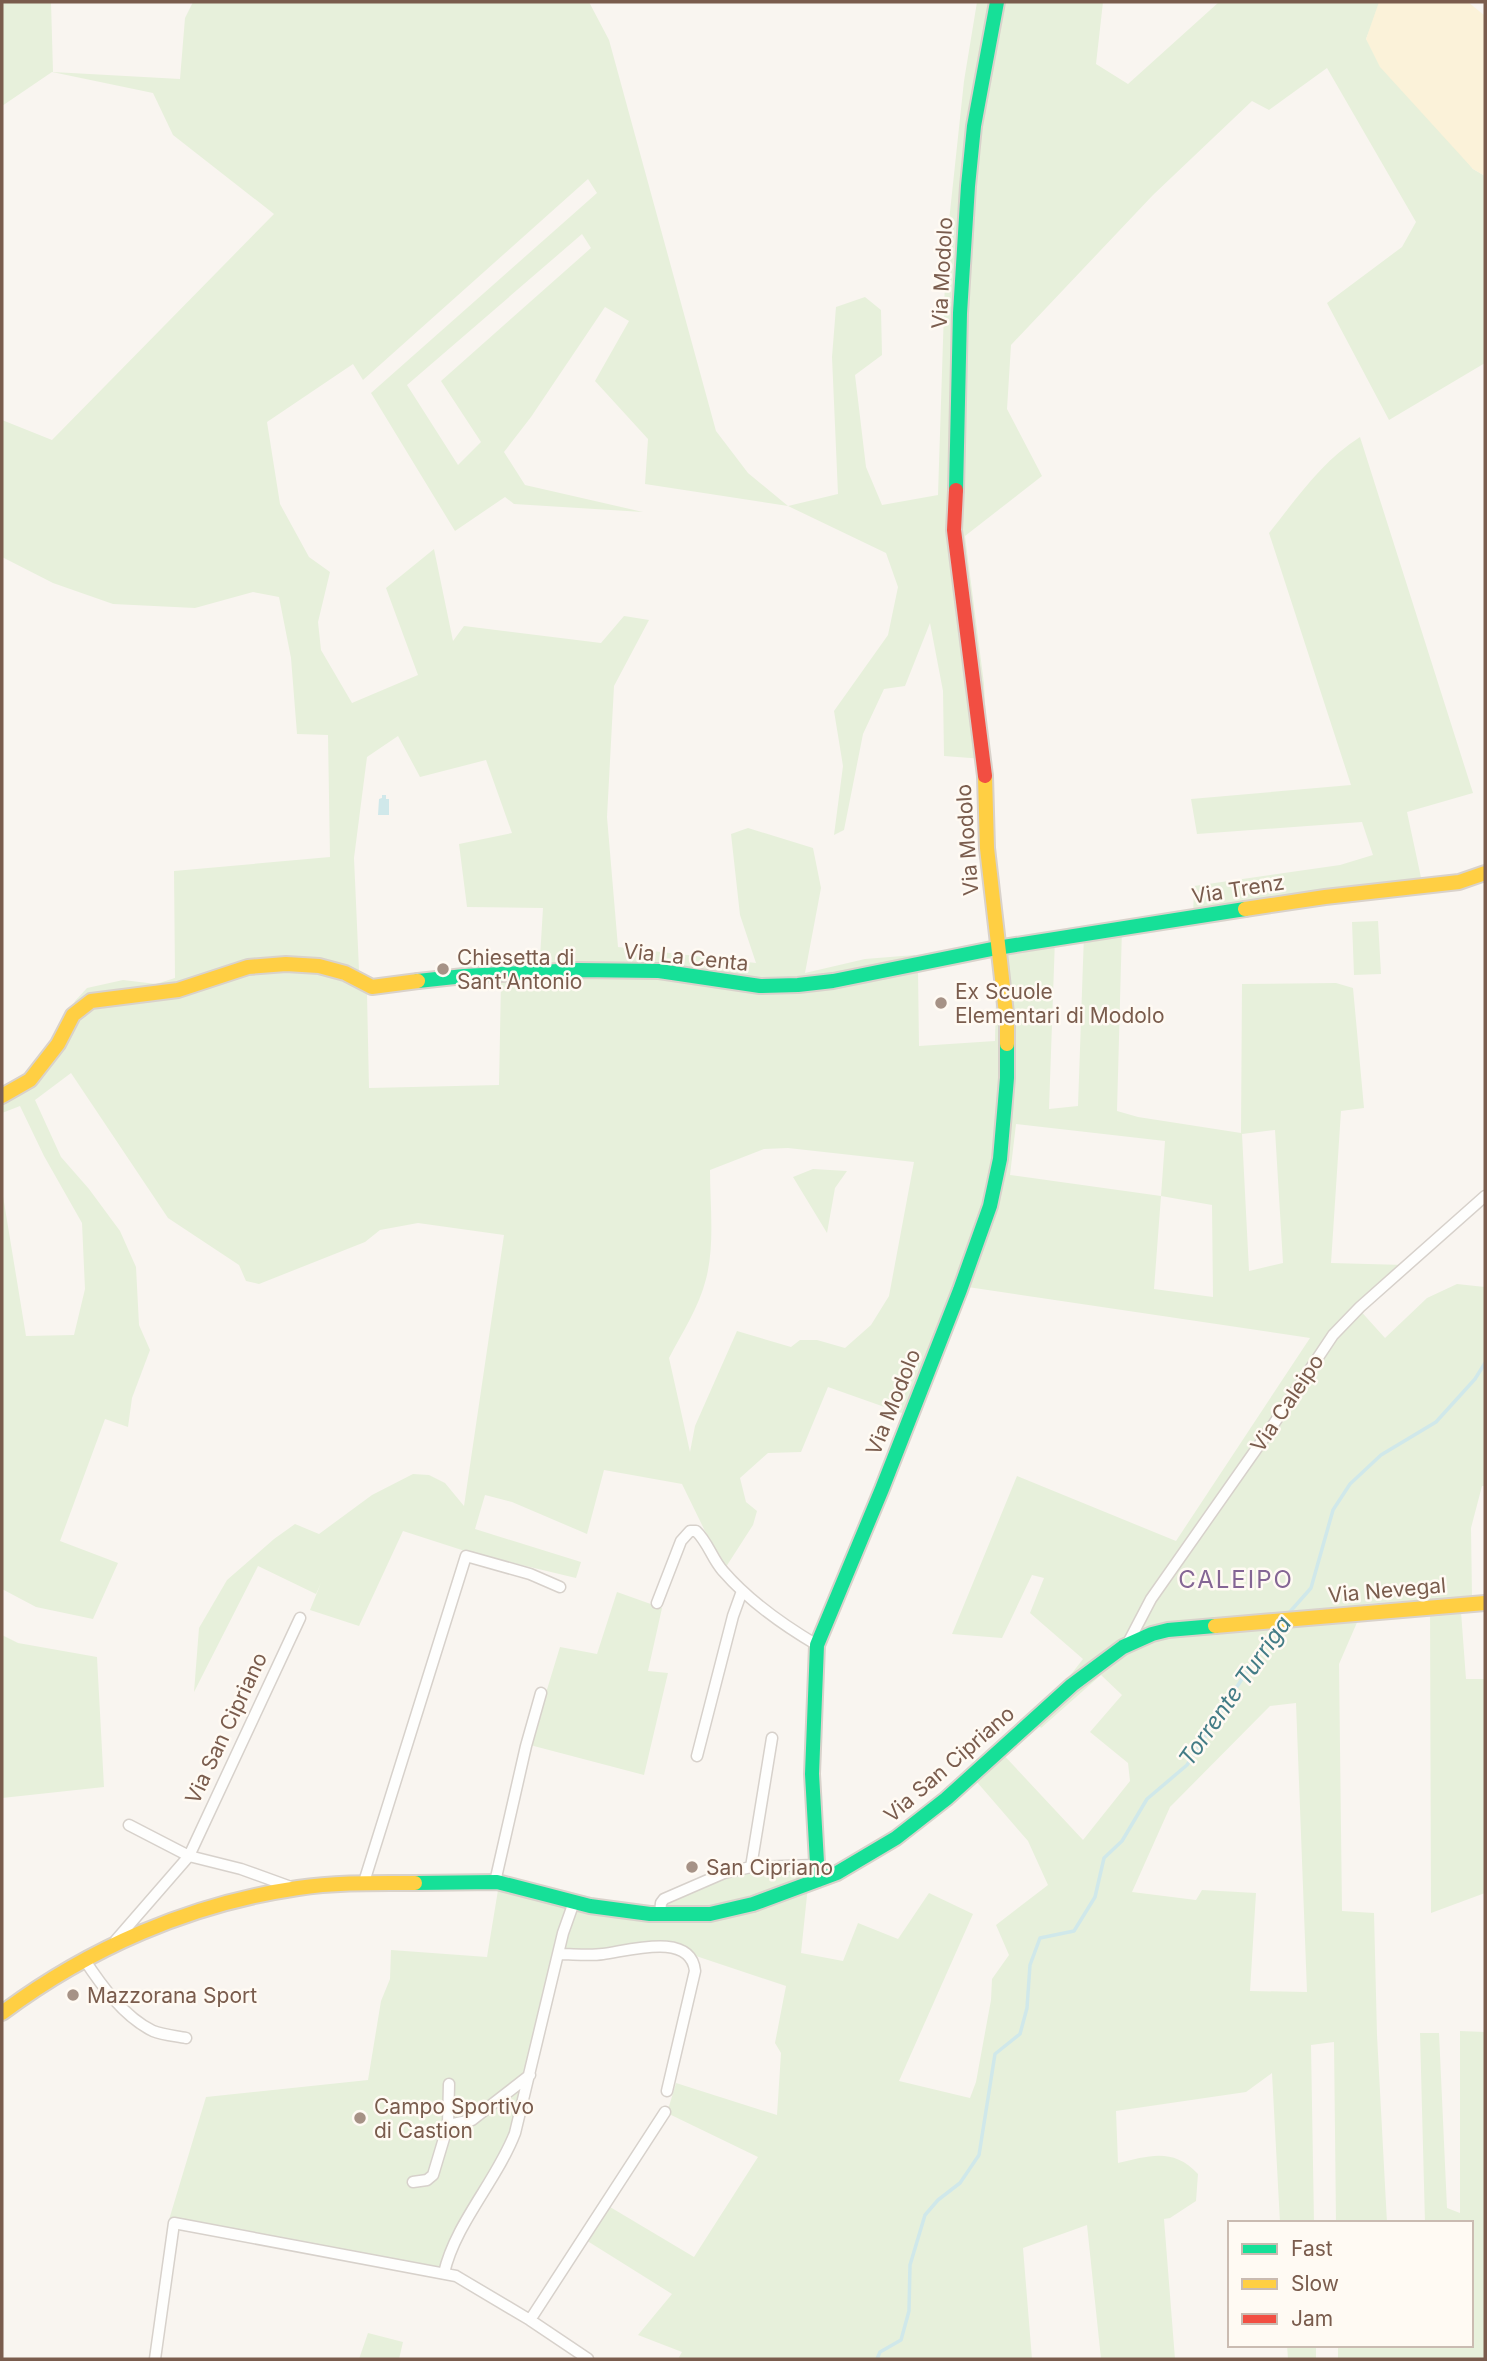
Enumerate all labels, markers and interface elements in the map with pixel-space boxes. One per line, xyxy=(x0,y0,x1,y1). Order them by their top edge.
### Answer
street label: Via Modolo xyxy=(927,216,957,330)
street label: Via Modolo xyxy=(951,783,983,897)
street label: Via Trenz xyxy=(1190,869,1286,909)
street label: Via La Centa xyxy=(622,938,750,976)
place label: Chiesetta di Sant'Antonio xyxy=(457,945,582,994)
marker: Chiesetta di Sant'Antonio xyxy=(435,961,451,977)
place label: Ex Scuole Elementari di Modolo xyxy=(955,979,1165,1028)
marker: Ex Scuole Elementari di Modolo xyxy=(933,995,949,1011)
street label: Via Modolo xyxy=(860,1345,926,1459)
street label: Via Caleipo xyxy=(1245,1349,1329,1457)
district label: CALEIPO xyxy=(1178,1565,1294,1594)
street label: Via Nevegal xyxy=(1327,1572,1447,1608)
water label: Torrente Turriga xyxy=(1173,1611,1297,1771)
street label: Via San Cipriano xyxy=(180,1648,272,1808)
street label: Via San Cipriano xyxy=(879,1701,1019,1827)
place label: San Cipriano xyxy=(706,1855,833,1880)
marker: San Cipriano xyxy=(684,1859,700,1875)
place label: Mazzorana Sport xyxy=(87,1983,257,2008)
marker: Mazzorana Sport xyxy=(65,1987,81,2003)
place label: Campo Sportivo di Castion xyxy=(374,2094,534,2143)
marker: Campo Sportivo di Castion xyxy=(352,2110,368,2126)
legend xyxy=(1228,2221,1473,2347)
text: Fast xyxy=(1291,2236,1333,2261)
text: Slow xyxy=(1291,2271,1339,2296)
text: Jam xyxy=(1291,2306,1333,2331)

